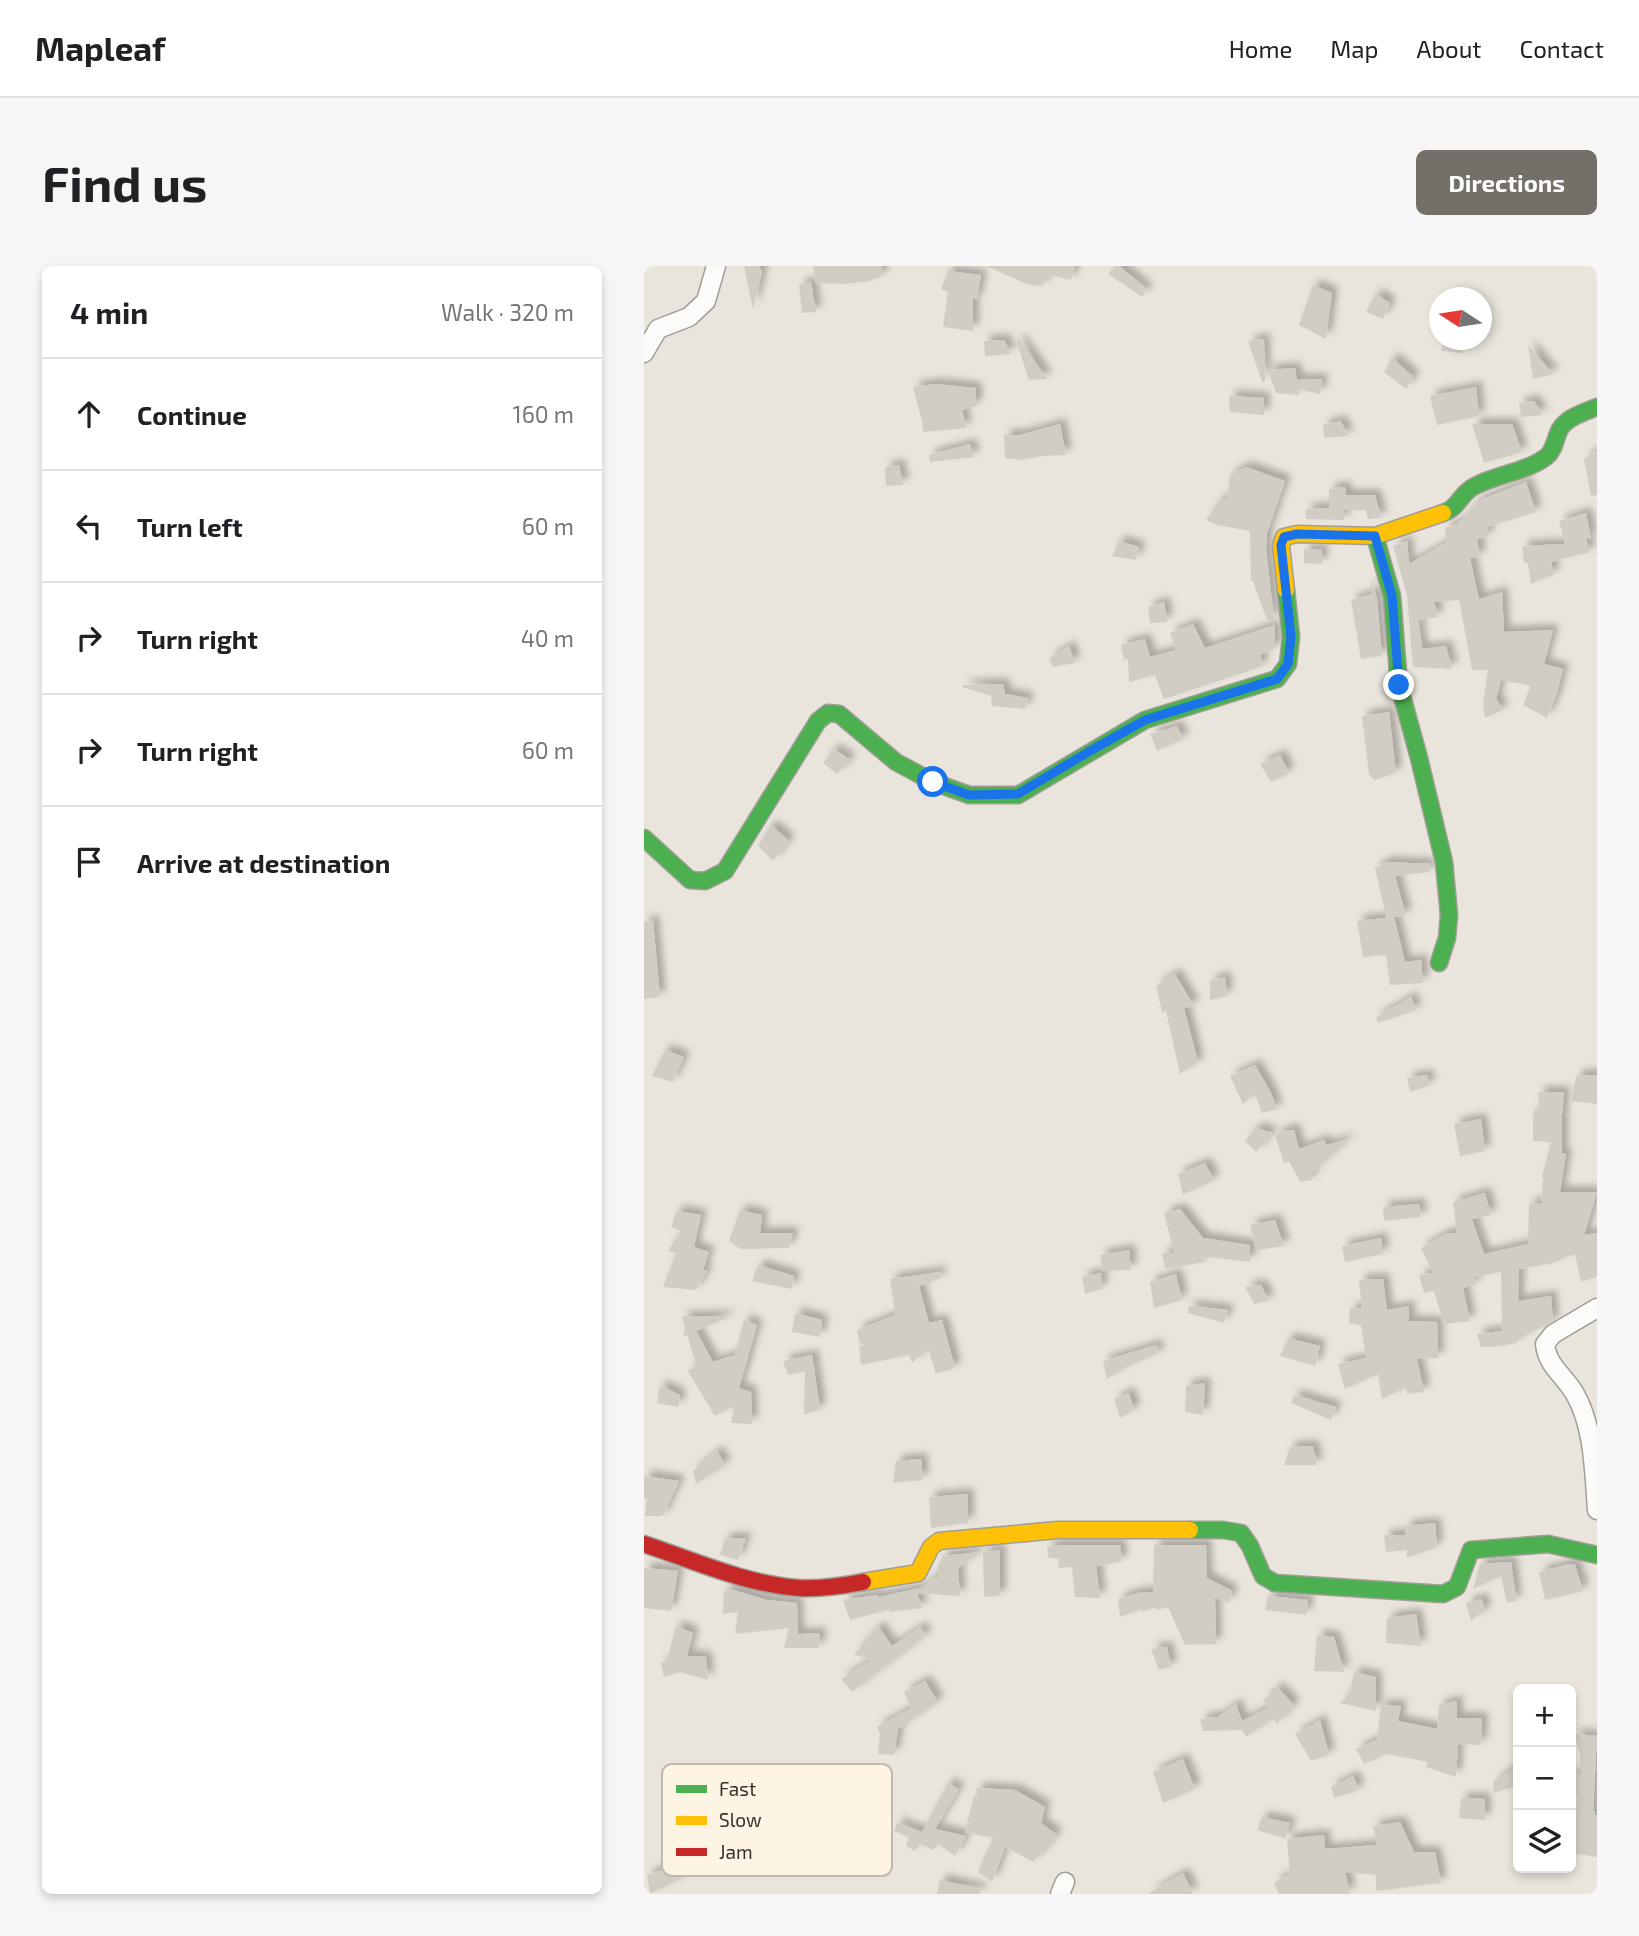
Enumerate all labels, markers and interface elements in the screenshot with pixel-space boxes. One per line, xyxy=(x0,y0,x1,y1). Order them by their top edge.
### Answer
text: Mapleaf xyxy=(35,28,165,68)
text: Home xyxy=(1229,34,1292,63)
text: Map xyxy=(1330,34,1378,63)
text: About xyxy=(1416,34,1482,63)
text: Contact xyxy=(1520,34,1604,63)
button: Directions xyxy=(1416,150,1597,215)
text: Find us xyxy=(42,153,207,212)
north arrow xyxy=(1429,287,1492,350)
text: 4 min xyxy=(70,294,148,330)
text: Walk · 320 m xyxy=(441,298,574,326)
icon: ahead xyxy=(70,395,108,433)
text: Continue xyxy=(137,399,247,430)
text: 160 m xyxy=(513,400,574,428)
icon: left xyxy=(70,507,108,545)
text: Turn left xyxy=(137,511,243,542)
text: 60 m xyxy=(522,512,574,540)
icon: right xyxy=(70,619,108,657)
text: Turn right xyxy=(137,623,258,654)
text: 40 m xyxy=(521,624,574,652)
route end xyxy=(1383,669,1414,700)
icon: right xyxy=(70,731,108,769)
text: Turn right xyxy=(137,735,258,766)
text: 60 m xyxy=(522,736,574,764)
route start xyxy=(917,766,948,797)
icon: arrive xyxy=(70,843,108,881)
text: Arrive at destination xyxy=(137,847,390,878)
map controls xyxy=(1513,1684,1576,1873)
button: + xyxy=(1513,1684,1576,1747)
button: − xyxy=(1513,1747,1576,1810)
legend xyxy=(662,1764,892,1876)
text: Fast xyxy=(719,1777,756,1800)
text: Slow xyxy=(719,1808,762,1831)
button: layers xyxy=(1513,1810,1576,1873)
text: Jam xyxy=(719,1840,753,1863)

